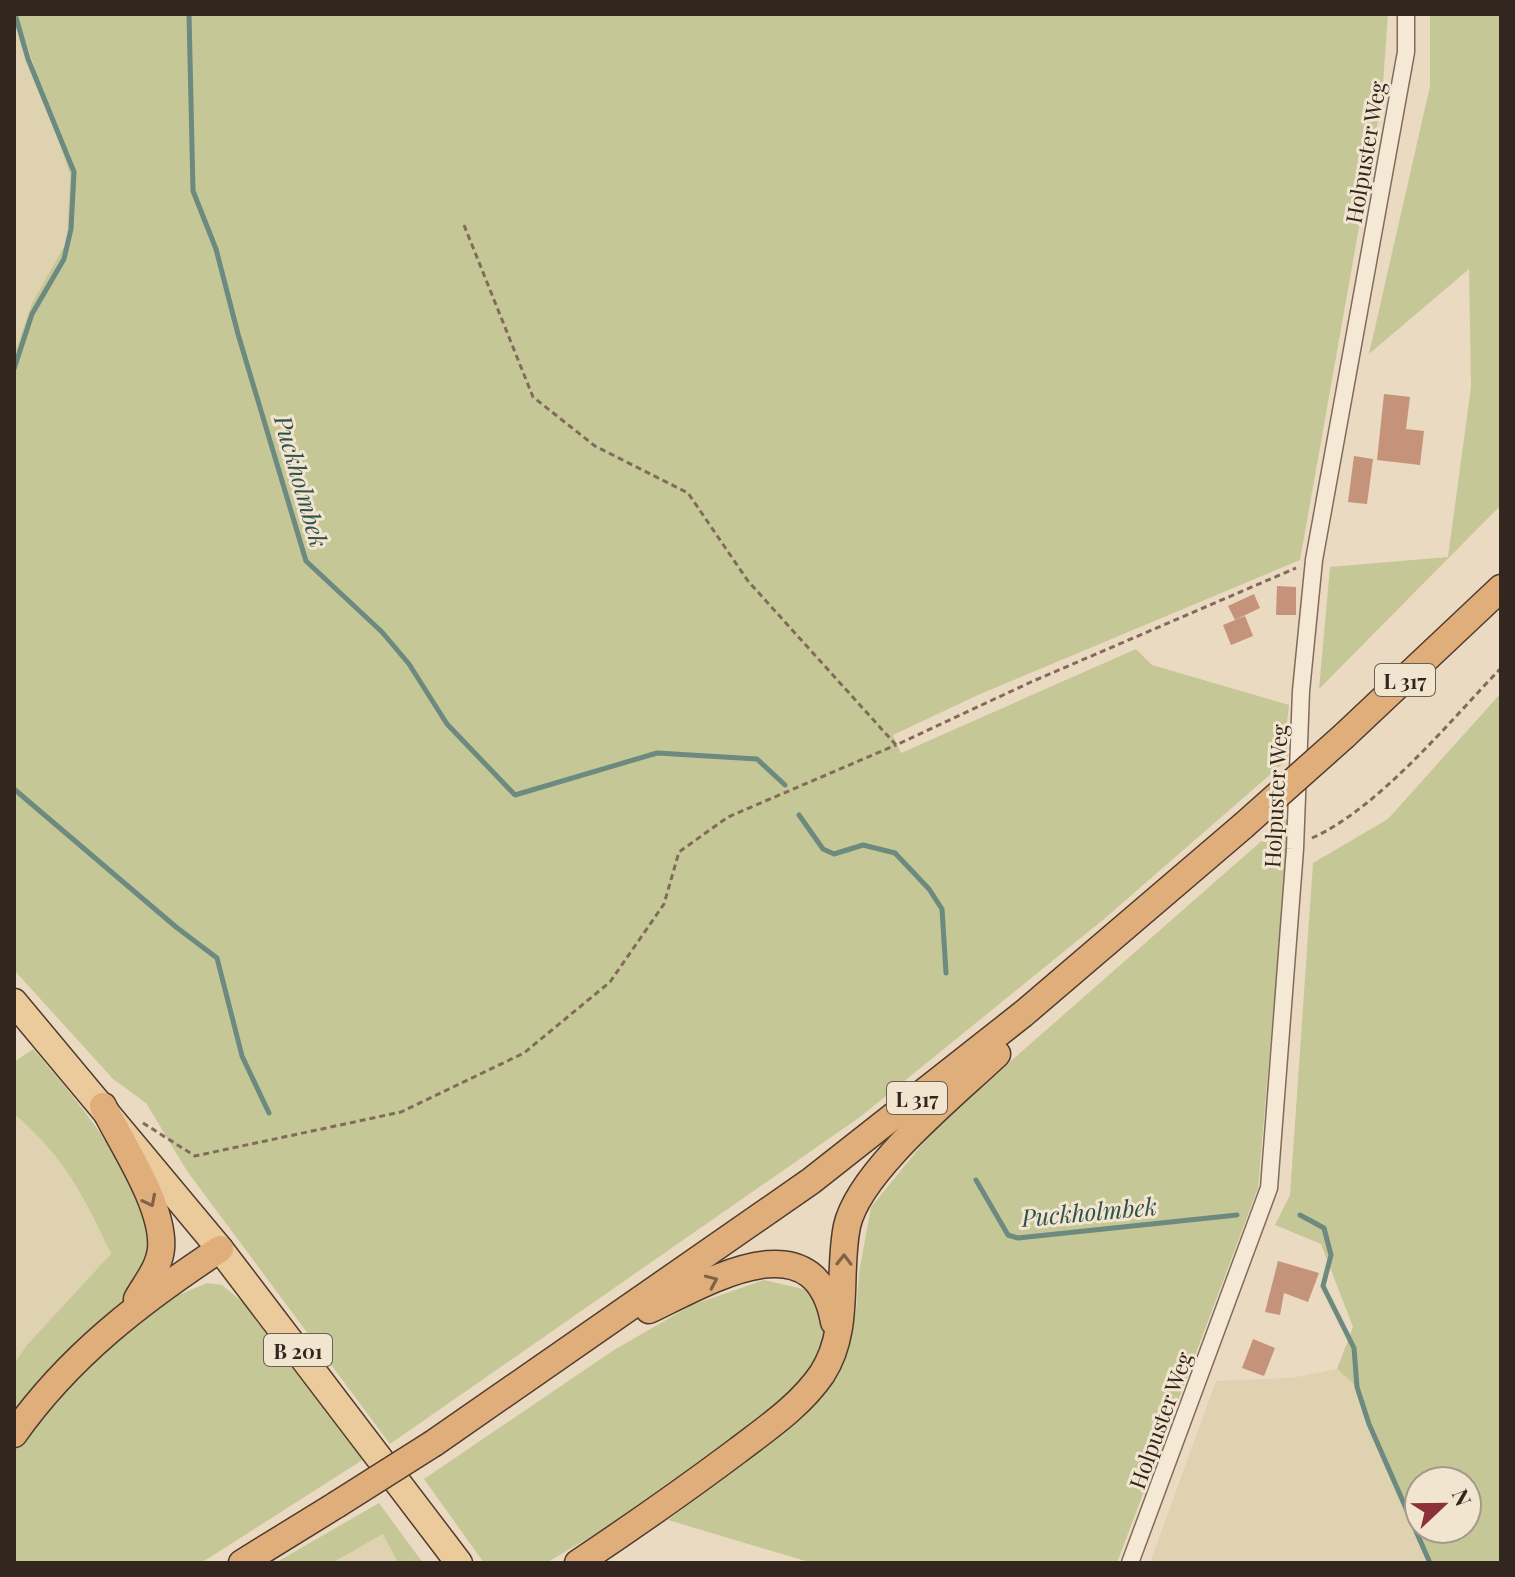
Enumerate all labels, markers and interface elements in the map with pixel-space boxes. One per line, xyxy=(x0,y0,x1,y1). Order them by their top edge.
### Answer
street label: Holpuster Weg xyxy=(1338,78,1392,225)
water label: Puckholmbek xyxy=(268,410,336,551)
road number: L 317 xyxy=(1375,664,1435,696)
street label: Holpuster Weg xyxy=(1256,723,1294,869)
road number: L 317 xyxy=(887,1082,947,1114)
water label: Puckholmbek xyxy=(1019,1189,1158,1233)
one-way arrow xyxy=(141,1192,156,1207)
one-way arrow xyxy=(835,1253,852,1266)
one-way arrow xyxy=(704,1275,718,1291)
road number: B 201 xyxy=(264,1334,332,1366)
street label: Holpuster Weg xyxy=(1121,1347,1199,1493)
north arrow xyxy=(1403,1465,1483,1545)
text: N xyxy=(1446,1484,1479,1510)

